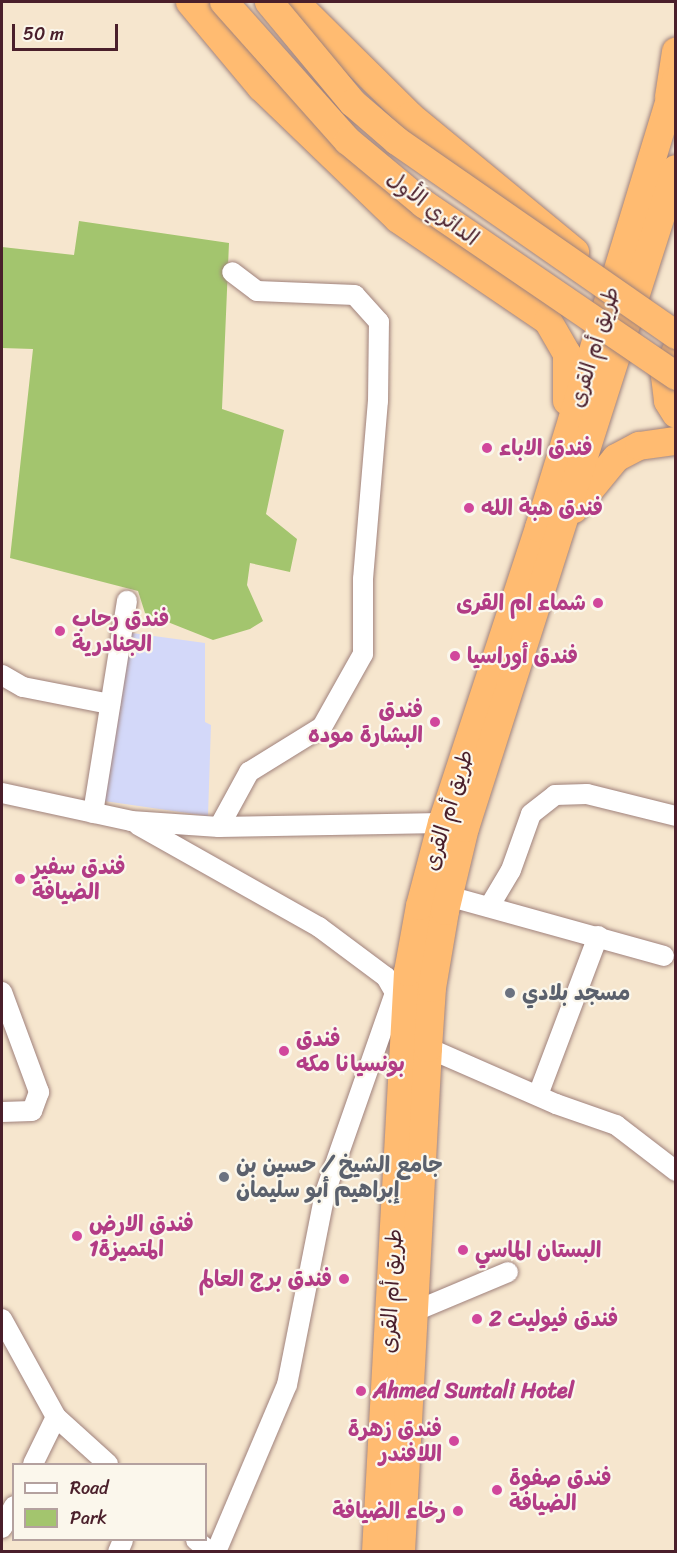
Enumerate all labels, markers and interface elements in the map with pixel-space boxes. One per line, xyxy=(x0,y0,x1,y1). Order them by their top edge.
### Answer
scale bar xyxy=(15,12,122,50)
text: 50 m xyxy=(23,18,64,50)
street label: الدائري الأول xyxy=(382,165,484,251)
street label: طريق أم القرى xyxy=(563,283,625,411)
place label: فندق الاباء xyxy=(499,435,593,461)
marker: فندق الاباء xyxy=(480,441,494,455)
place label: فندق هبة الله xyxy=(481,495,603,521)
marker: فندق هبة الله xyxy=(462,501,476,515)
place label: شماء ام القرى xyxy=(456,590,586,616)
marker: شماء ام القرى xyxy=(591,596,605,610)
place label: فندق رحاب الجنادرية xyxy=(72,605,169,656)
marker: فندق رحاب الجنادرية xyxy=(53,624,67,638)
place label: فندق أوراسيا xyxy=(467,643,578,669)
marker: فندق أوراسيا xyxy=(448,649,462,663)
place label: فندق البشارة موده xyxy=(308,696,423,748)
marker: فندق البشارة موده xyxy=(428,715,442,729)
street label: طريق أم القرى xyxy=(417,746,479,874)
place label: فندق سفير الضيافة xyxy=(32,853,126,904)
marker: فندق سفير الضيافة xyxy=(13,872,27,886)
place label: مسجد بلادي xyxy=(522,980,630,1006)
marker: مسجد بلادي xyxy=(503,986,517,1000)
place label: فندق بونسيانا مكه xyxy=(296,1025,405,1076)
marker: فندق بونسيانا مكه xyxy=(277,1044,291,1058)
place label: جامع الشيخ / حسين بن إبراهيم أبو سليمان xyxy=(236,1151,443,1202)
marker: جامع الشيخ / حسين بن إبراهيم أبو سليمان xyxy=(217,1170,231,1184)
place label: فندق الارض المتميزة1 xyxy=(89,1210,194,1262)
street label: طريق أم القرى xyxy=(375,1228,407,1354)
marker: فندق الارض المتميزة1 xyxy=(70,1229,84,1243)
place label: البستان الماسي xyxy=(475,1237,601,1263)
marker: البستان الماسي xyxy=(456,1243,470,1257)
place label: فندق برج العالم xyxy=(198,1266,332,1292)
marker: فندق برج العالم xyxy=(337,1272,351,1286)
place label: فندق فيوليت 2 xyxy=(489,1306,618,1332)
marker: فندق فيوليت 2 xyxy=(470,1312,484,1326)
place label: Ahmed Suntali Hotel xyxy=(373,1378,575,1404)
marker: Ahmed Suntali Hotel xyxy=(354,1384,368,1398)
place label: فندق زهرة اللافندر xyxy=(348,1415,442,1466)
marker: فندق زهرة اللافندر xyxy=(447,1434,461,1448)
legend xyxy=(12,1463,207,1541)
place label: فندق صفوة الضيافة xyxy=(509,1464,612,1516)
text: Road xyxy=(70,1472,109,1504)
marker: فندق صفوة الضيافة xyxy=(490,1483,504,1497)
place label: رخاء الضيافة xyxy=(332,1498,446,1524)
text: Park xyxy=(70,1502,107,1534)
marker: رخاء الضيافة xyxy=(451,1504,465,1518)

